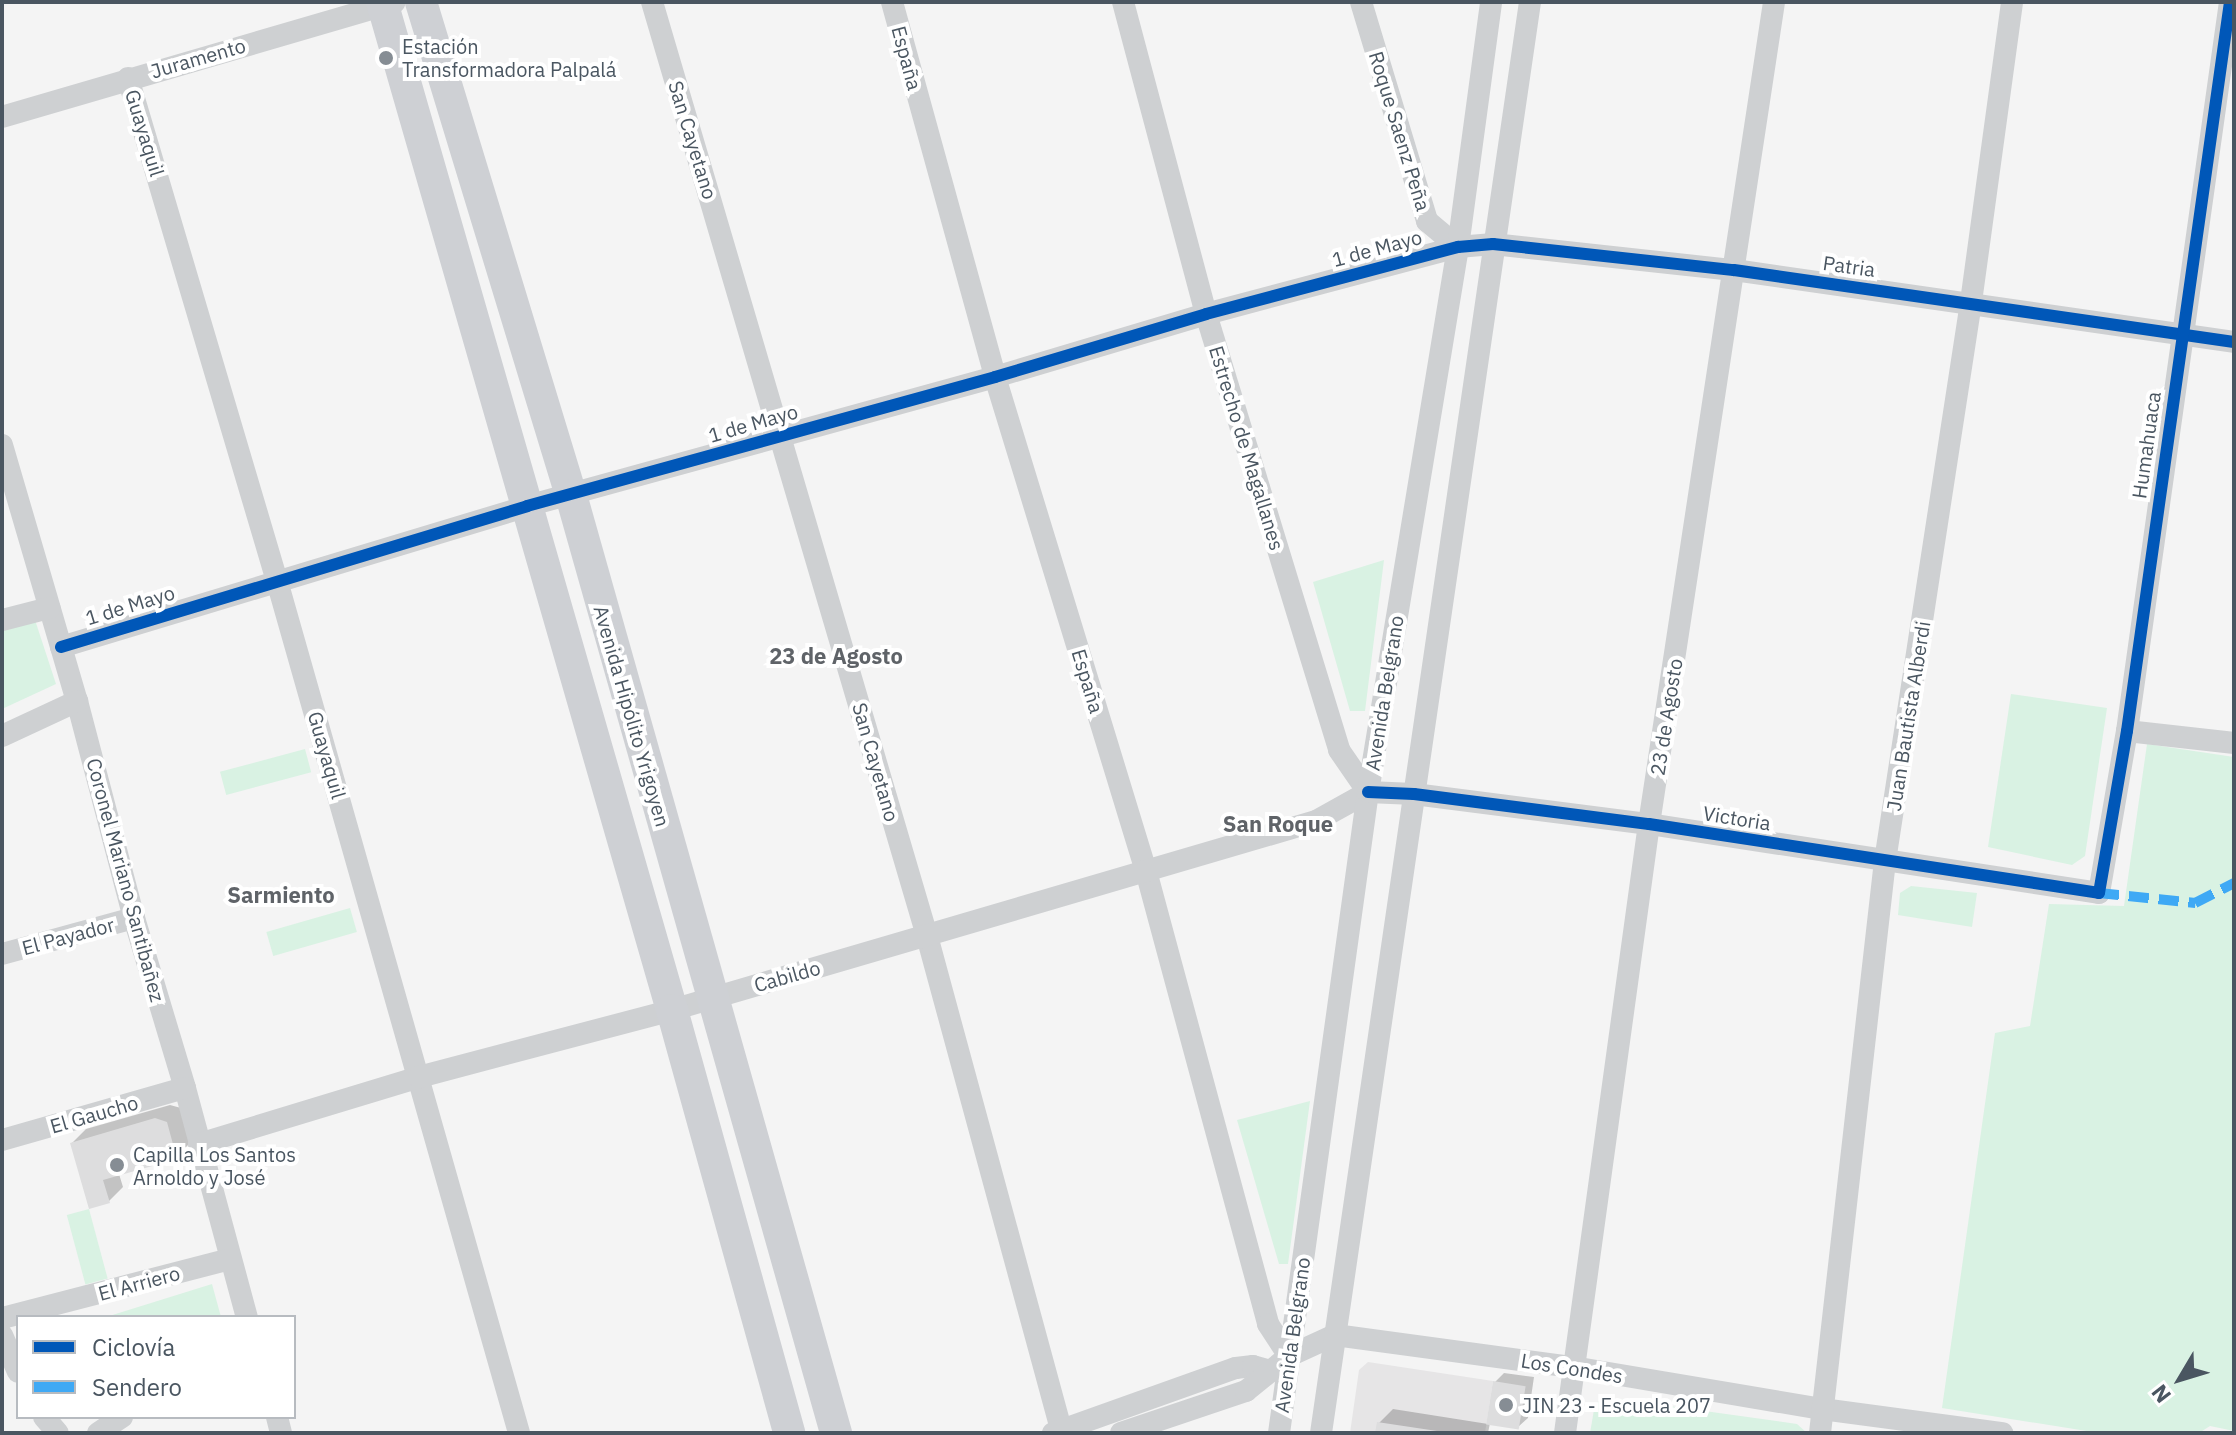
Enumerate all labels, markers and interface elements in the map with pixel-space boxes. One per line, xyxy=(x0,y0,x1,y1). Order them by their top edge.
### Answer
street label: España xyxy=(887,23,927,93)
street label: Juramento xyxy=(148,33,248,83)
place label: Estación Transformadora Palpalá xyxy=(402,34,616,81)
street label: Roque Saenz Peña xyxy=(1364,48,1436,214)
marker: Estación Transformadora Palpalá xyxy=(377,49,395,67)
street label: San Cayetano xyxy=(664,78,722,202)
street label: Guayaquil xyxy=(120,87,170,179)
street label: 1 de Mayo xyxy=(1330,225,1424,271)
street label: Patria xyxy=(1821,250,1877,282)
street label: Estrecho de Magallanes xyxy=(1204,343,1290,553)
street label: Humahuaca xyxy=(2127,390,2165,500)
street label: 1 de Mayo xyxy=(706,399,800,447)
street label: 1 de Mayo xyxy=(83,580,177,630)
street label: Avenida Hipólito Yrigoyen xyxy=(589,603,675,829)
street label: Avenida Belgrano xyxy=(1360,614,1408,772)
street label: Juan Bautista Alberdi xyxy=(1881,619,1935,813)
district label: 23 de Agosto xyxy=(769,643,903,669)
street label: España xyxy=(1067,646,1109,716)
street label: 23 de Agosto xyxy=(1645,657,1687,777)
street label: San Cayetano xyxy=(848,700,904,824)
street label: Guayaquil xyxy=(303,709,351,801)
street label: Coronel Mariano Santibañez xyxy=(82,756,170,1004)
street label: Victoria xyxy=(1701,801,1773,835)
district label: San Roque xyxy=(1223,811,1333,837)
district label: Sarmiento xyxy=(227,882,335,908)
street label: El Payador xyxy=(19,912,117,960)
street label: Cabildo xyxy=(751,955,823,997)
street label: El Gaucho xyxy=(47,1090,141,1138)
place label: Capilla Los Santos Arnoldo y José xyxy=(133,1142,296,1189)
marker: Capilla Los Santos Arnoldo y José xyxy=(108,1156,126,1174)
street label: Avenida Belgrano xyxy=(1269,1256,1315,1414)
street label: El Arriero xyxy=(95,1261,183,1305)
legend xyxy=(16,1315,296,1419)
text: Ciclovía xyxy=(92,1331,175,1363)
north arrow xyxy=(2140,1339,2220,1419)
street label: Los Condes xyxy=(1519,1348,1625,1388)
text: Sendero xyxy=(92,1371,182,1403)
text: N xyxy=(2144,1379,2177,1409)
place label: JIN 23 - Escuela 207 xyxy=(1522,1393,1711,1417)
marker: JIN 23 - Escuela 207 xyxy=(1497,1396,1515,1414)

